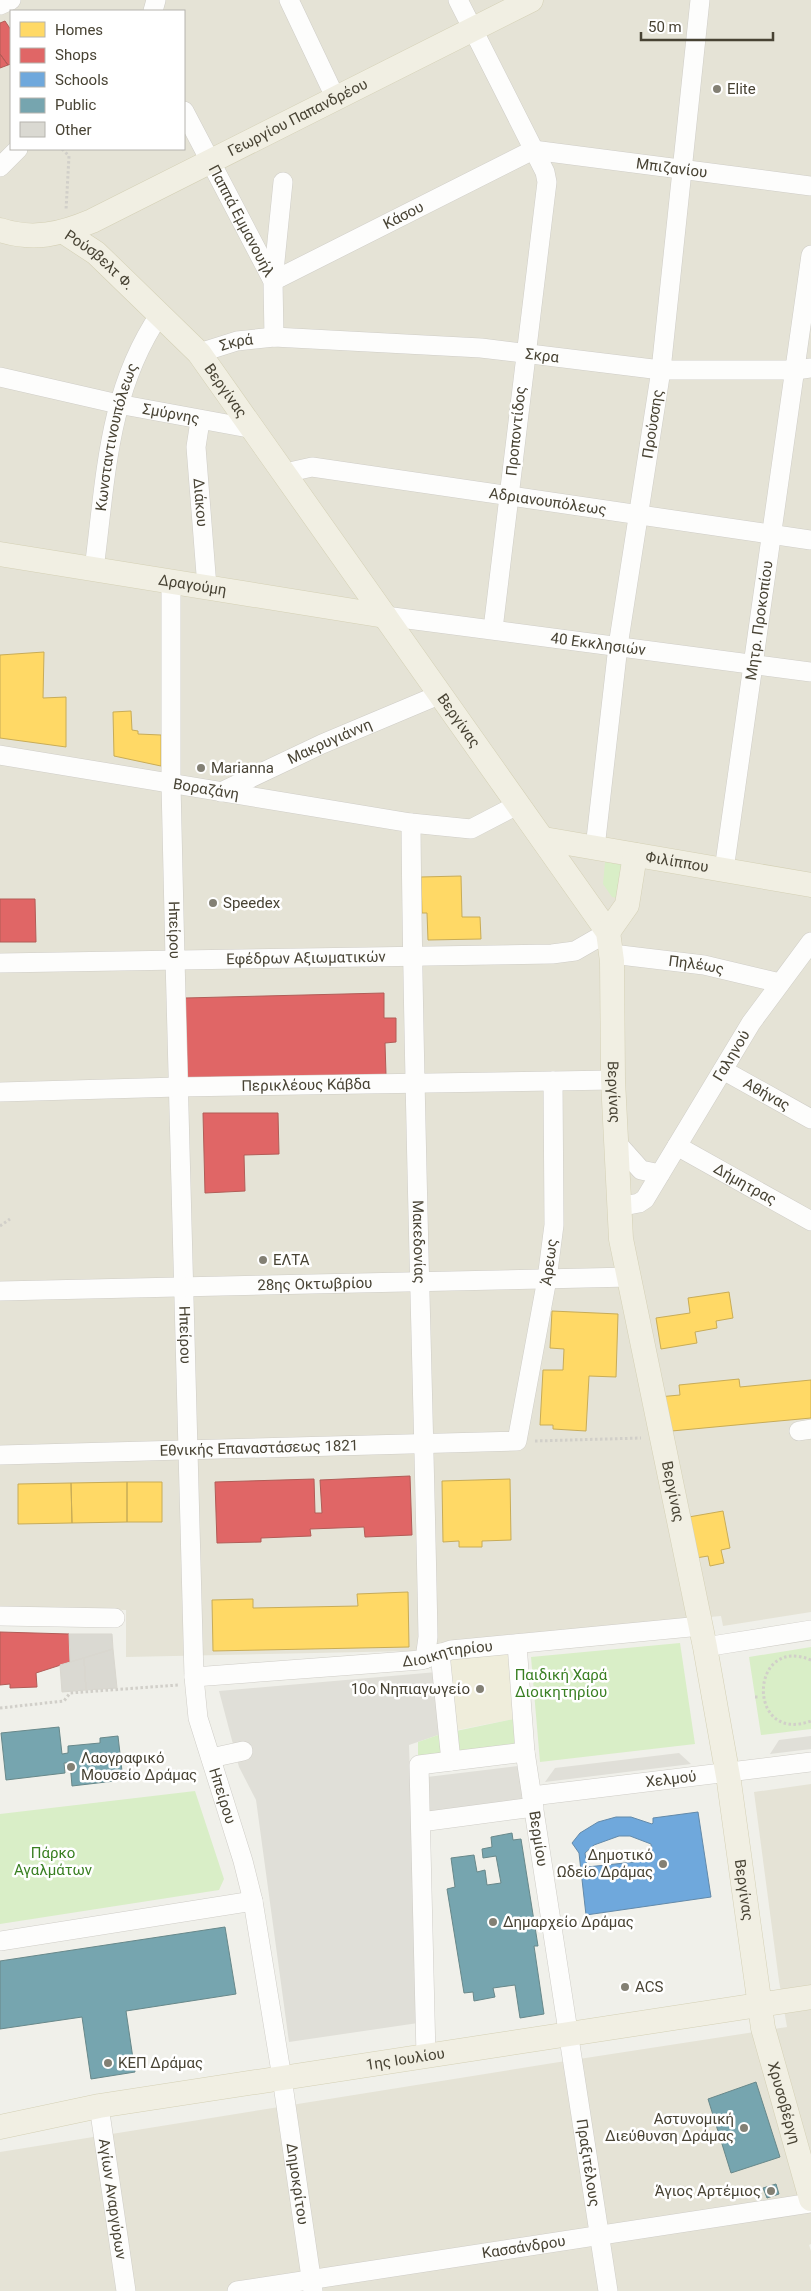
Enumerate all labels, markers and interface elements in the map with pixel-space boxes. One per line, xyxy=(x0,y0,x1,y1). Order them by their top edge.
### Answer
legend xyxy=(10,10,185,150)
scale bar xyxy=(641,10,774,42)
text: 50 m xyxy=(648,18,682,36)
text: Homes xyxy=(55,21,103,39)
text: Shops xyxy=(55,46,97,64)
text: Schools xyxy=(55,71,109,89)
street label: Γεωργίου Παπανδρέου xyxy=(225,75,371,160)
place label: Elite xyxy=(727,80,756,98)
marker: Elite xyxy=(711,83,723,95)
text: Public xyxy=(55,96,96,114)
text: Other xyxy=(55,121,92,139)
street label: Μπιζανίου xyxy=(635,154,708,182)
street label: Παππά Εμμανουήλ xyxy=(205,162,278,280)
street label: Κάσου xyxy=(380,198,427,233)
street label: Ρούσβελτ Φ. xyxy=(61,226,137,294)
street label: Σκρά xyxy=(217,330,255,355)
street label: Σκρα xyxy=(524,344,561,367)
street label: Κωνσταντινουπόλεως xyxy=(92,360,142,512)
street label: Βεργίνας xyxy=(200,360,251,421)
street label: Προποντίδος xyxy=(502,385,530,477)
street label: Προύσσης xyxy=(638,388,667,460)
street label: Σμύρνης xyxy=(141,400,201,428)
street label: Διάκου xyxy=(189,477,211,528)
street label: Αδριανουπόλεως xyxy=(488,484,608,519)
street label: Μητρ. Προκοπίου xyxy=(742,559,777,682)
street label: Δραγούμη xyxy=(157,571,228,599)
street label: 40 Εκκλησιών xyxy=(550,629,647,659)
street label: Βεργίνας xyxy=(433,690,484,751)
street label: Μακρυγιάννη xyxy=(285,715,375,768)
place label: Marianna xyxy=(211,759,274,777)
marker: Marianna xyxy=(195,762,207,774)
street label: Βοραζάνη xyxy=(172,775,241,803)
street label: Φιλίππου xyxy=(644,848,710,876)
place label: Speedex xyxy=(223,894,281,912)
marker: Speedex xyxy=(207,897,219,909)
street label: Ηπείρου xyxy=(165,901,184,959)
street label: Εφέδρων Αξιωματικών xyxy=(226,948,386,968)
street label: Πηλέως xyxy=(667,952,726,978)
street label: Γαληνού xyxy=(709,1027,754,1084)
street label: Βεργίνας xyxy=(604,1061,624,1123)
street label: Αθήνας xyxy=(740,1074,793,1114)
street label: Περικλέους Κάβδα xyxy=(241,1075,371,1095)
street label: Δήμητρας xyxy=(711,1159,780,1209)
street label: Μακεδονίας xyxy=(409,1200,429,1284)
street label: Άρεως xyxy=(537,1238,561,1287)
place label: ΕΛΤΑ xyxy=(273,1251,310,1269)
marker: ΕΛΤΑ xyxy=(257,1254,269,1266)
street label: 28ης Οκτωβρίου xyxy=(257,1274,373,1294)
street label: Ηπείρου xyxy=(175,1306,195,1364)
street label: Εθνικής Επαναστάσεως 1821 xyxy=(159,1436,359,1460)
street label: Βεργίνας xyxy=(658,1459,688,1524)
street label: Διοικητηρίου xyxy=(402,1637,494,1670)
park label: Παιδική Χαρά Διοικητηρίου xyxy=(515,1666,608,1701)
place label: 10ο Νηπιαγωγείο xyxy=(351,1680,470,1698)
marker: 10ο Νηπιαγωγείο xyxy=(474,1683,486,1695)
place label: Λαογραφικό Μουσείο Δράμας xyxy=(81,1749,197,1784)
marker: Λαογραφικό Μουσείο Δράμας xyxy=(65,1761,77,1773)
street label: Ηπείρου xyxy=(205,1765,240,1826)
street label: Χελμού xyxy=(645,1767,697,1791)
street label: Βερμίου xyxy=(525,1810,552,1868)
park label: Πάρκο Αγαλμάτων xyxy=(14,1844,92,1879)
place label: Δημοτικό Ωδείο Δράμας xyxy=(557,1846,653,1881)
marker: Δημοτικό Ωδείο Δράμας xyxy=(657,1858,669,1870)
street label: Βεργίνας xyxy=(731,1858,757,1922)
place label: Δημαρχείο Δράμας xyxy=(503,1913,634,1931)
marker: Δημαρχείο Δράμας xyxy=(487,1916,499,1928)
place label: ACS xyxy=(635,1978,663,1996)
marker: ACS xyxy=(619,1981,631,1993)
street label: 1ης Ιουλίου xyxy=(365,2044,446,2074)
place label: ΚΕΠ Δράμας xyxy=(118,2054,203,2072)
marker: ΚΕΠ Δράμας xyxy=(102,2057,114,2069)
street label: Χρυσοβέργη xyxy=(764,2060,804,2146)
place label: Αστυνομική Διεύθυνση Δράμας xyxy=(605,2110,734,2145)
street label: Πραξιτέλους xyxy=(573,2118,604,2208)
marker: Αστυνομική Διεύθυνση Δράμας xyxy=(738,2122,750,2134)
street label: Αγίων Αναργύρων xyxy=(95,2137,130,2261)
street label: Δημοκρίτου xyxy=(283,2142,312,2226)
place label: Άγιος Αρτέμιος xyxy=(655,2182,761,2200)
marker: Άγιος Αρτέμιος xyxy=(765,2185,777,2197)
street label: Κασσάνδρου xyxy=(481,2232,567,2262)

